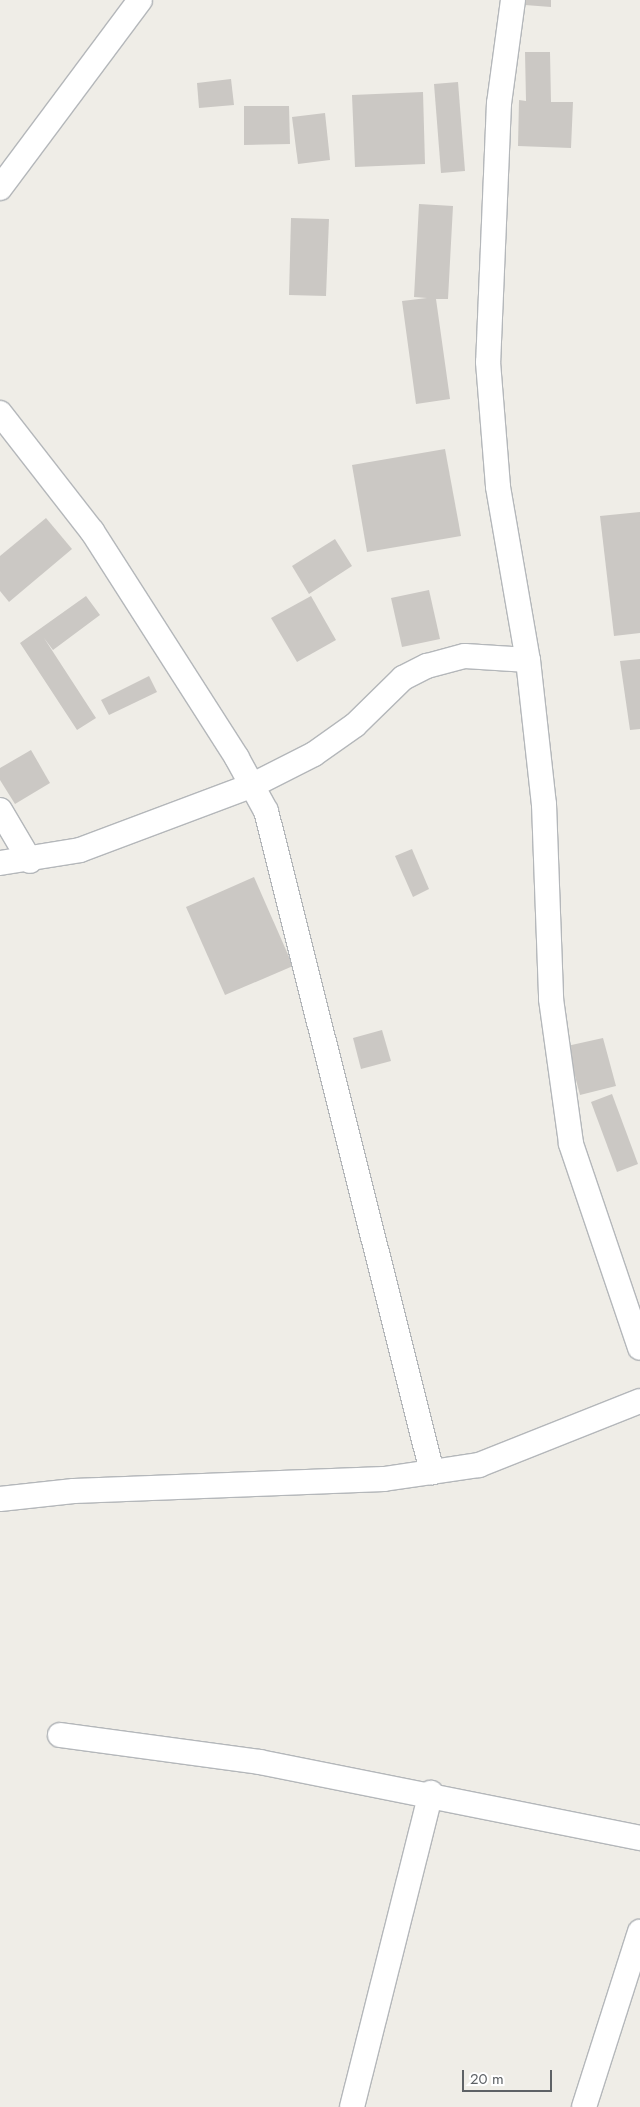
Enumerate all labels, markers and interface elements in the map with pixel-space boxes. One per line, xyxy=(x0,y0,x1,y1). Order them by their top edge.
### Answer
scale bar xyxy=(465,2060,555,2092)
text: 20 m xyxy=(470,2068,504,2090)

